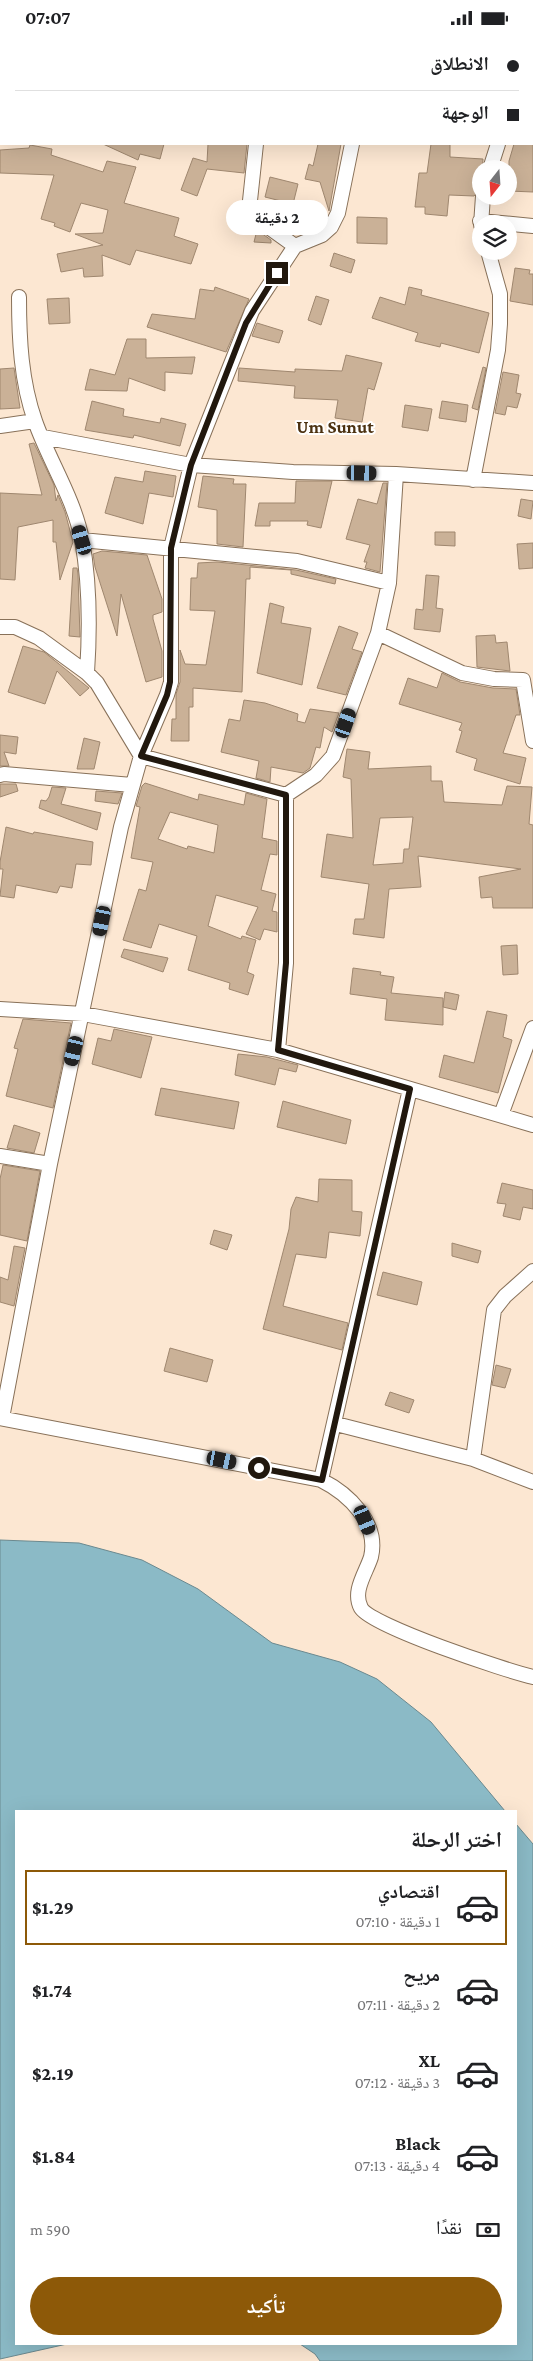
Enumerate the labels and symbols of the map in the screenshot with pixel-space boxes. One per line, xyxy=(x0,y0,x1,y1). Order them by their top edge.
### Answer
north arrow xyxy=(472,160,518,205)
callout: 2 دقيقة xyxy=(226,201,328,235)
route end xyxy=(266,262,288,284)
district label: Um Sunut xyxy=(296,417,374,437)
car xyxy=(346,465,377,481)
car xyxy=(70,523,93,557)
car xyxy=(334,706,357,740)
car xyxy=(91,905,112,937)
car xyxy=(63,1035,84,1067)
car xyxy=(205,1450,238,1470)
route start xyxy=(248,1457,270,1479)
car xyxy=(352,1503,377,1537)

